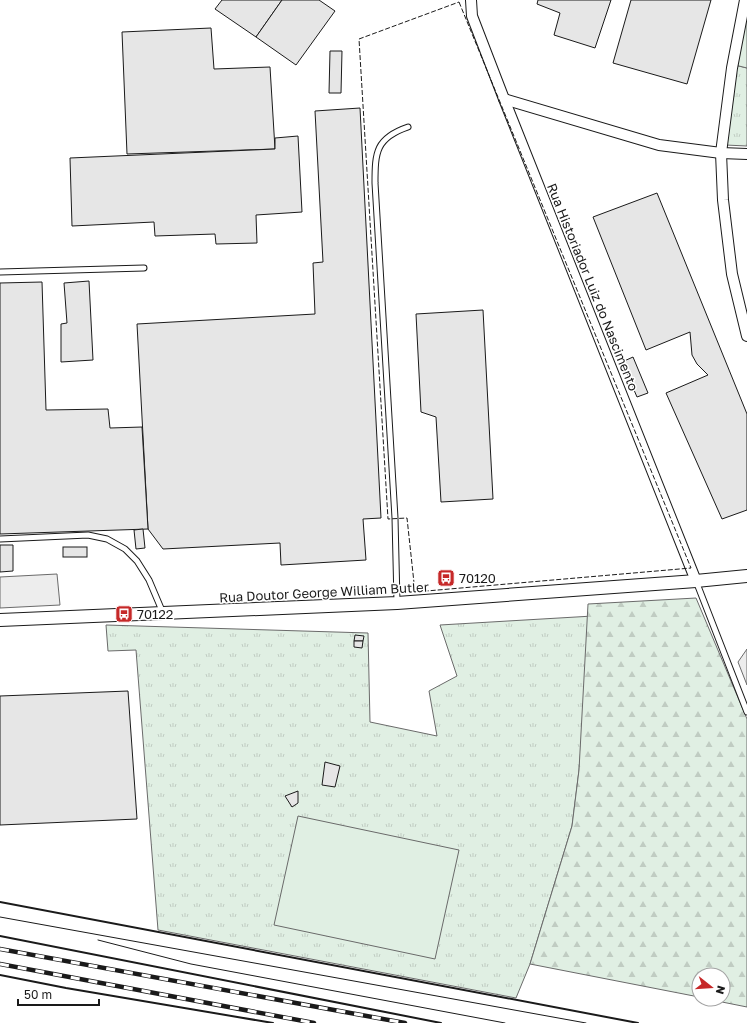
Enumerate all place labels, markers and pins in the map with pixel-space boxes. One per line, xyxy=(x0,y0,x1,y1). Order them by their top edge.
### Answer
bus stop icon: 70120 xyxy=(436,568,456,588)
place label: 70120 xyxy=(459,570,496,586)
bus stop icon: 70122 xyxy=(114,604,134,624)
place label: 70122 xyxy=(137,606,173,622)

